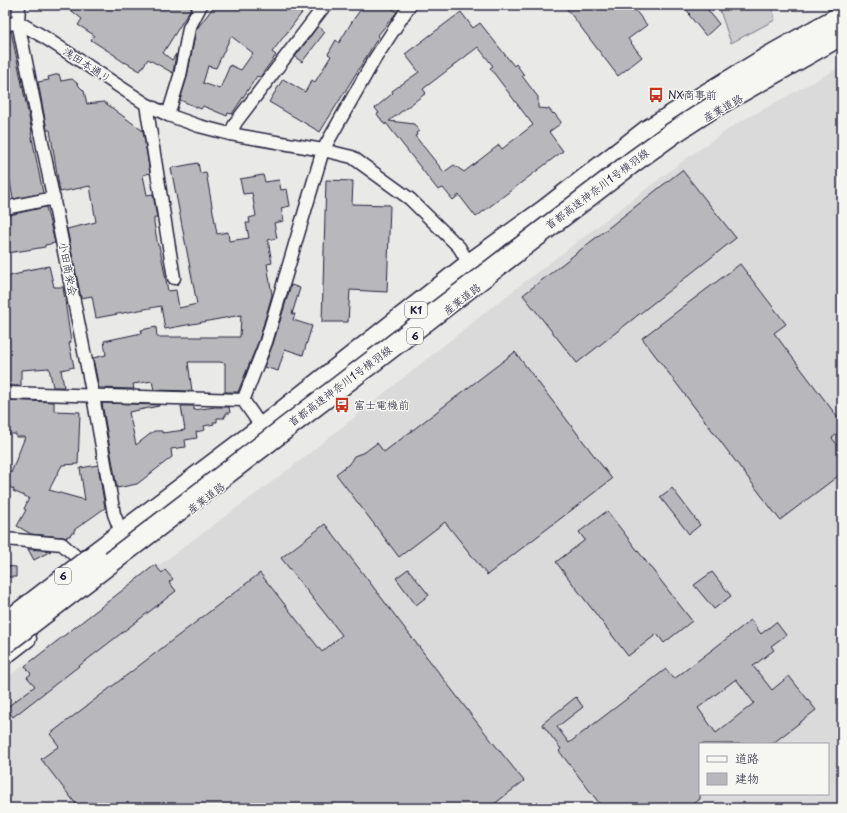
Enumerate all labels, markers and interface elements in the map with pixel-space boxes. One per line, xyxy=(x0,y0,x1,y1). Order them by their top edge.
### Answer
street label: 浅田本通り xyxy=(60,42,115,87)
bus stop icon: NX商事前 xyxy=(647,86,665,104)
place label: NX商事前 xyxy=(668,86,716,103)
street label: 産業道路 xyxy=(699,89,746,126)
street label: 首都高速神奈川1号横羽線 xyxy=(541,144,652,233)
street label: 小田商栄会 xyxy=(55,240,82,298)
street label: 産業道路 xyxy=(439,278,484,319)
road number: K1 xyxy=(405,302,427,318)
road number: 6 xyxy=(407,328,423,344)
street label: 首都高速神奈川1号横羽線 xyxy=(284,341,395,430)
bus stop icon: 富士電機前 xyxy=(333,396,351,414)
place label: 富士電機前 xyxy=(354,396,409,413)
street label: 産業道路 xyxy=(183,477,228,518)
road number: 6 xyxy=(55,568,71,584)
legend xyxy=(699,743,829,795)
text: 道路 xyxy=(735,749,759,767)
text: 建物 xyxy=(735,769,759,787)

